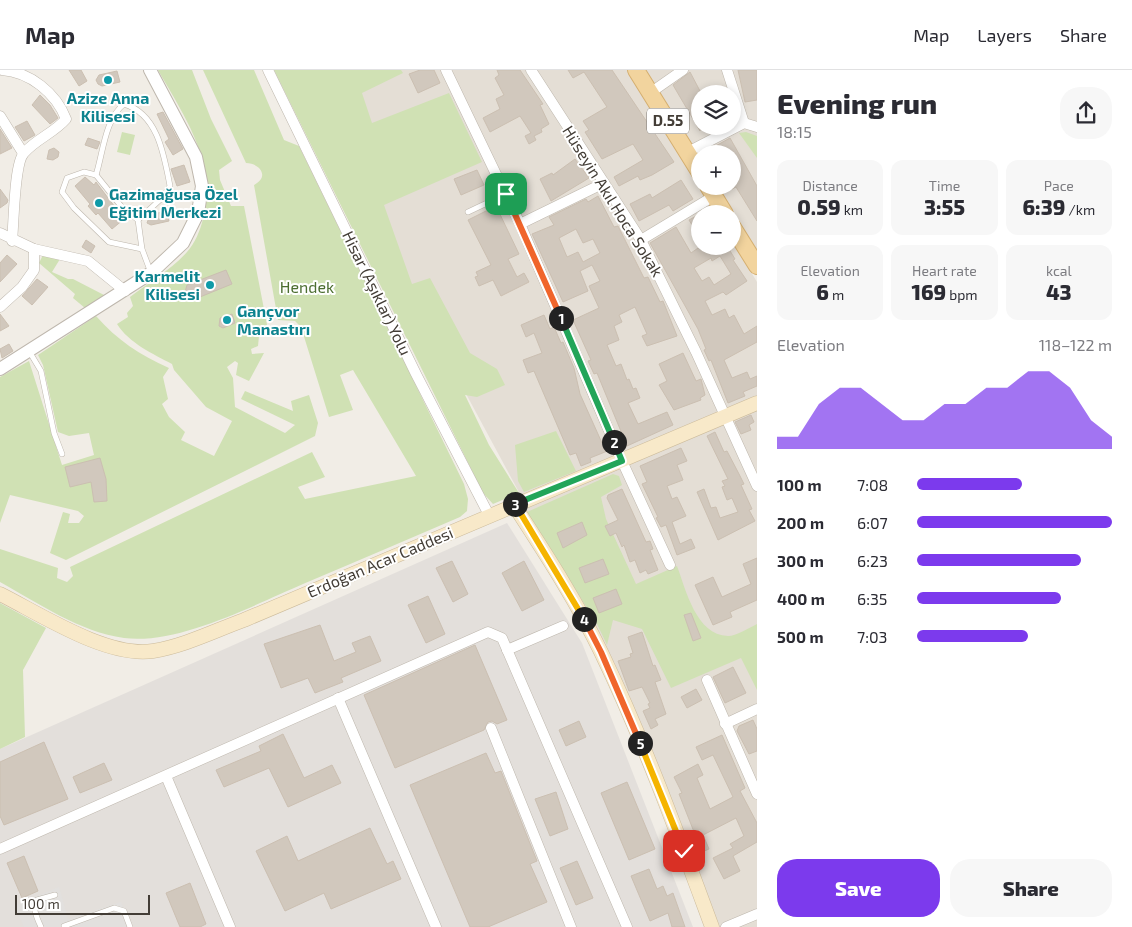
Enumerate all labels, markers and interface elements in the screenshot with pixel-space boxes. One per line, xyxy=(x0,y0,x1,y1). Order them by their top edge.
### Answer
text: Map xyxy=(25,20,75,49)
text: Map xyxy=(913,24,949,46)
text: Layers xyxy=(977,24,1032,46)
text: Share xyxy=(1060,24,1107,46)
marker: Azize Anna Kilisesi xyxy=(102,74,114,86)
map controls xyxy=(691,85,741,255)
button: layers xyxy=(691,85,741,135)
text: Evening run xyxy=(777,86,937,120)
button: share xyxy=(1060,87,1112,139)
place label: Azize Anna Kilisesi xyxy=(67,88,149,125)
road number: D.55 xyxy=(647,108,689,134)
street label: Hüseyin Akıl Hoca Sokak xyxy=(559,122,668,280)
text: 18:15 xyxy=(777,122,812,141)
button: + xyxy=(691,145,741,195)
pin xyxy=(485,173,527,215)
text: Distance xyxy=(803,177,858,194)
text: Time xyxy=(929,177,960,194)
text: Pace xyxy=(1044,177,1074,194)
icon: arrive xyxy=(492,180,520,208)
place label: Gazimağusa Özel Eğitim Merkezi xyxy=(109,184,239,221)
text: 0.59 xyxy=(797,194,841,219)
text: 3:55 xyxy=(924,194,965,219)
text: 6:39 xyxy=(1023,194,1065,219)
marker: Gazimağusa Özel Eğitim Merkezi xyxy=(93,197,105,209)
text: km xyxy=(841,201,863,218)
text: /km xyxy=(1065,201,1095,218)
button: − xyxy=(691,205,741,255)
street label: Hisar (Aşıklar) Yolu xyxy=(338,228,416,358)
text: Elevation xyxy=(800,262,860,279)
text: Heart rate xyxy=(912,262,977,279)
text: kcal xyxy=(1046,262,1072,279)
place label: Karmelit Kilisesi xyxy=(135,266,200,303)
park label: Hendek xyxy=(280,277,334,296)
marker: Karmelit Kilisesi xyxy=(204,279,216,291)
text: 6 xyxy=(816,279,829,304)
text: 169 xyxy=(911,279,946,304)
text: 43 xyxy=(1046,279,1072,304)
text: m xyxy=(829,286,844,303)
text: bpm xyxy=(946,286,978,303)
place label: Gançvor Manastırı xyxy=(237,301,310,338)
pin: 1 xyxy=(548,306,574,330)
text: 1 xyxy=(558,310,565,327)
marker: Gançvor Manastırı xyxy=(221,314,233,326)
text: Elevation xyxy=(777,335,845,354)
text: 118–122 m xyxy=(1039,335,1112,354)
pin: 2 xyxy=(602,430,626,454)
text: 2 xyxy=(610,434,619,451)
text: 100 m xyxy=(777,475,822,494)
text: 7:08 xyxy=(857,475,888,494)
pin: 3 xyxy=(502,492,528,516)
text: 3 xyxy=(512,496,519,513)
text: 200 m xyxy=(777,513,824,532)
text: 6:07 xyxy=(857,513,888,532)
street label: Erdoğan Acar Caddesi xyxy=(304,522,456,601)
text: 300 m xyxy=(777,551,824,570)
text: 6:23 xyxy=(857,551,888,570)
text: 400 m xyxy=(777,589,825,608)
text: 6:35 xyxy=(857,589,887,608)
pin: 4 xyxy=(572,606,596,632)
text: 4 xyxy=(580,611,589,628)
text: 500 m xyxy=(777,627,824,646)
text: 7:03 xyxy=(857,627,888,646)
pin: 5 xyxy=(628,730,652,756)
text: 5 xyxy=(637,735,644,752)
pin xyxy=(663,830,705,872)
icon: check xyxy=(670,837,698,865)
button: Save xyxy=(777,859,940,917)
button: Share xyxy=(950,859,1112,917)
scale bar xyxy=(15,892,150,915)
text: 100 m xyxy=(22,895,60,912)

